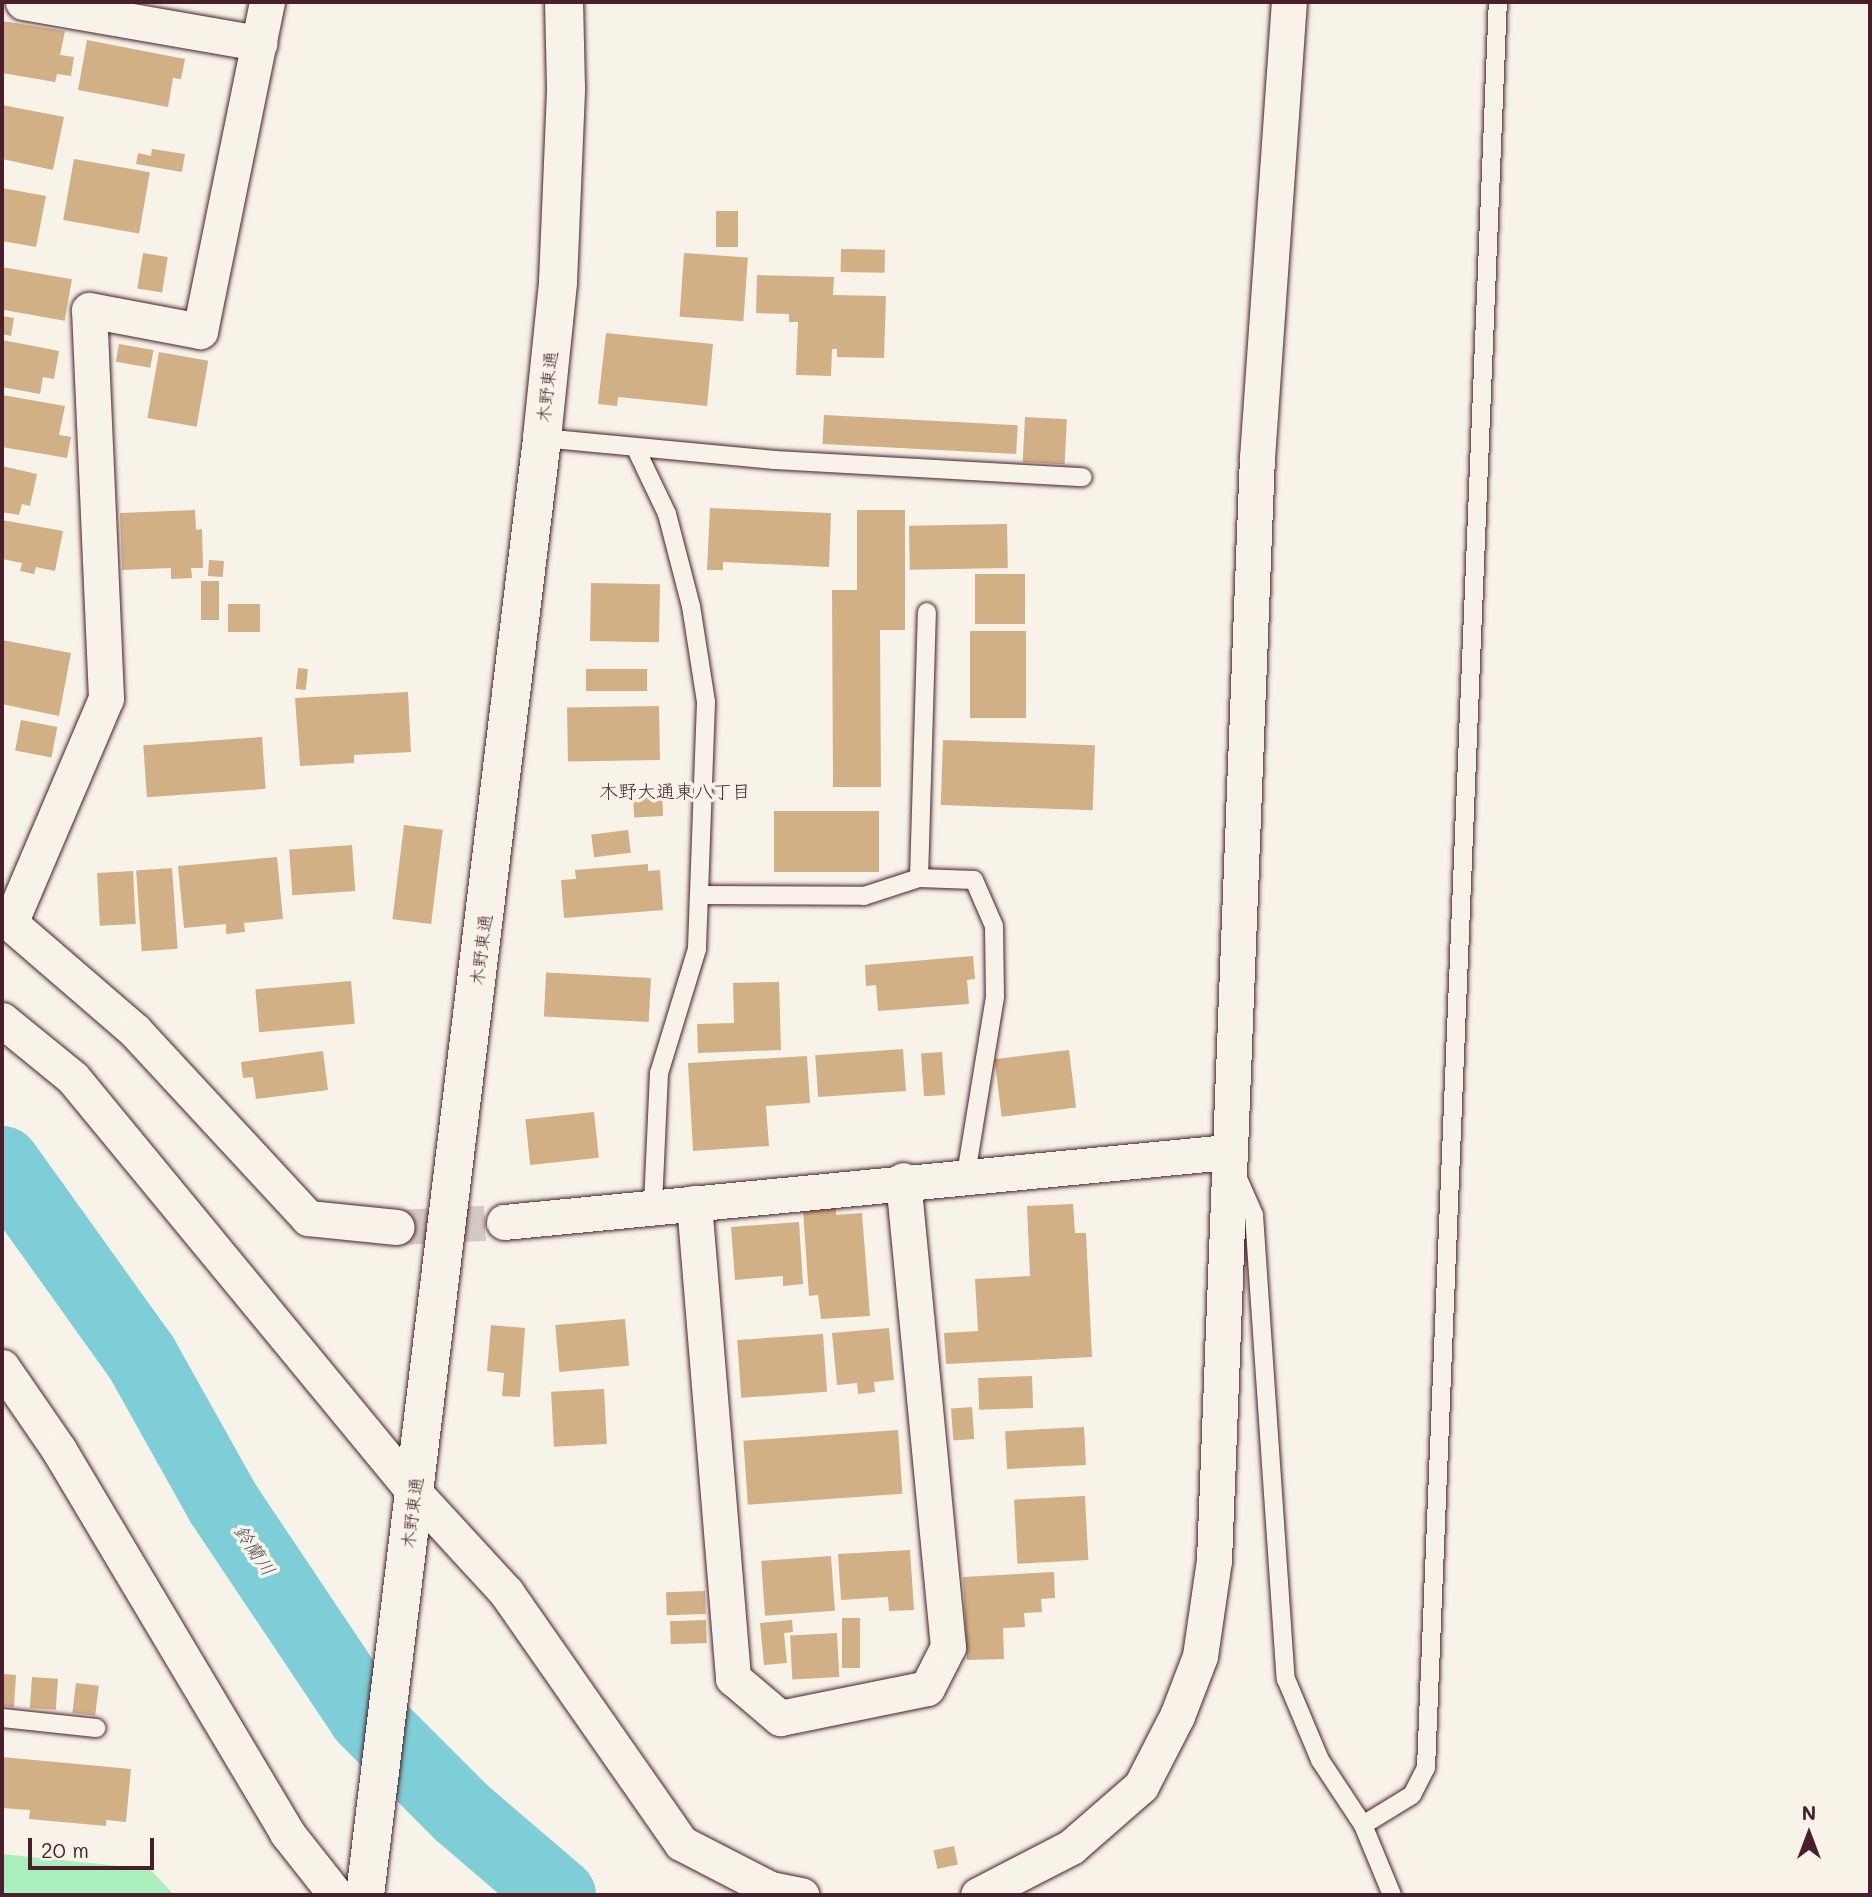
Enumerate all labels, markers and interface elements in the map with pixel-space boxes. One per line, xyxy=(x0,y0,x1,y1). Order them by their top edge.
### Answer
street label: 木野東通 xyxy=(532,350,562,424)
district label: 木野大通東八丁目 xyxy=(599,780,751,802)
street label: 木野東通 xyxy=(466,913,496,987)
street label: 木野東通 xyxy=(397,1476,427,1550)
water label: 鈴蘭川 xyxy=(230,1520,280,1580)
north arrow xyxy=(1774,1799,1844,1869)
text: N xyxy=(1802,1800,1816,1825)
scale bar xyxy=(32,1824,158,1868)
text: 20 m xyxy=(41,1836,89,1863)

